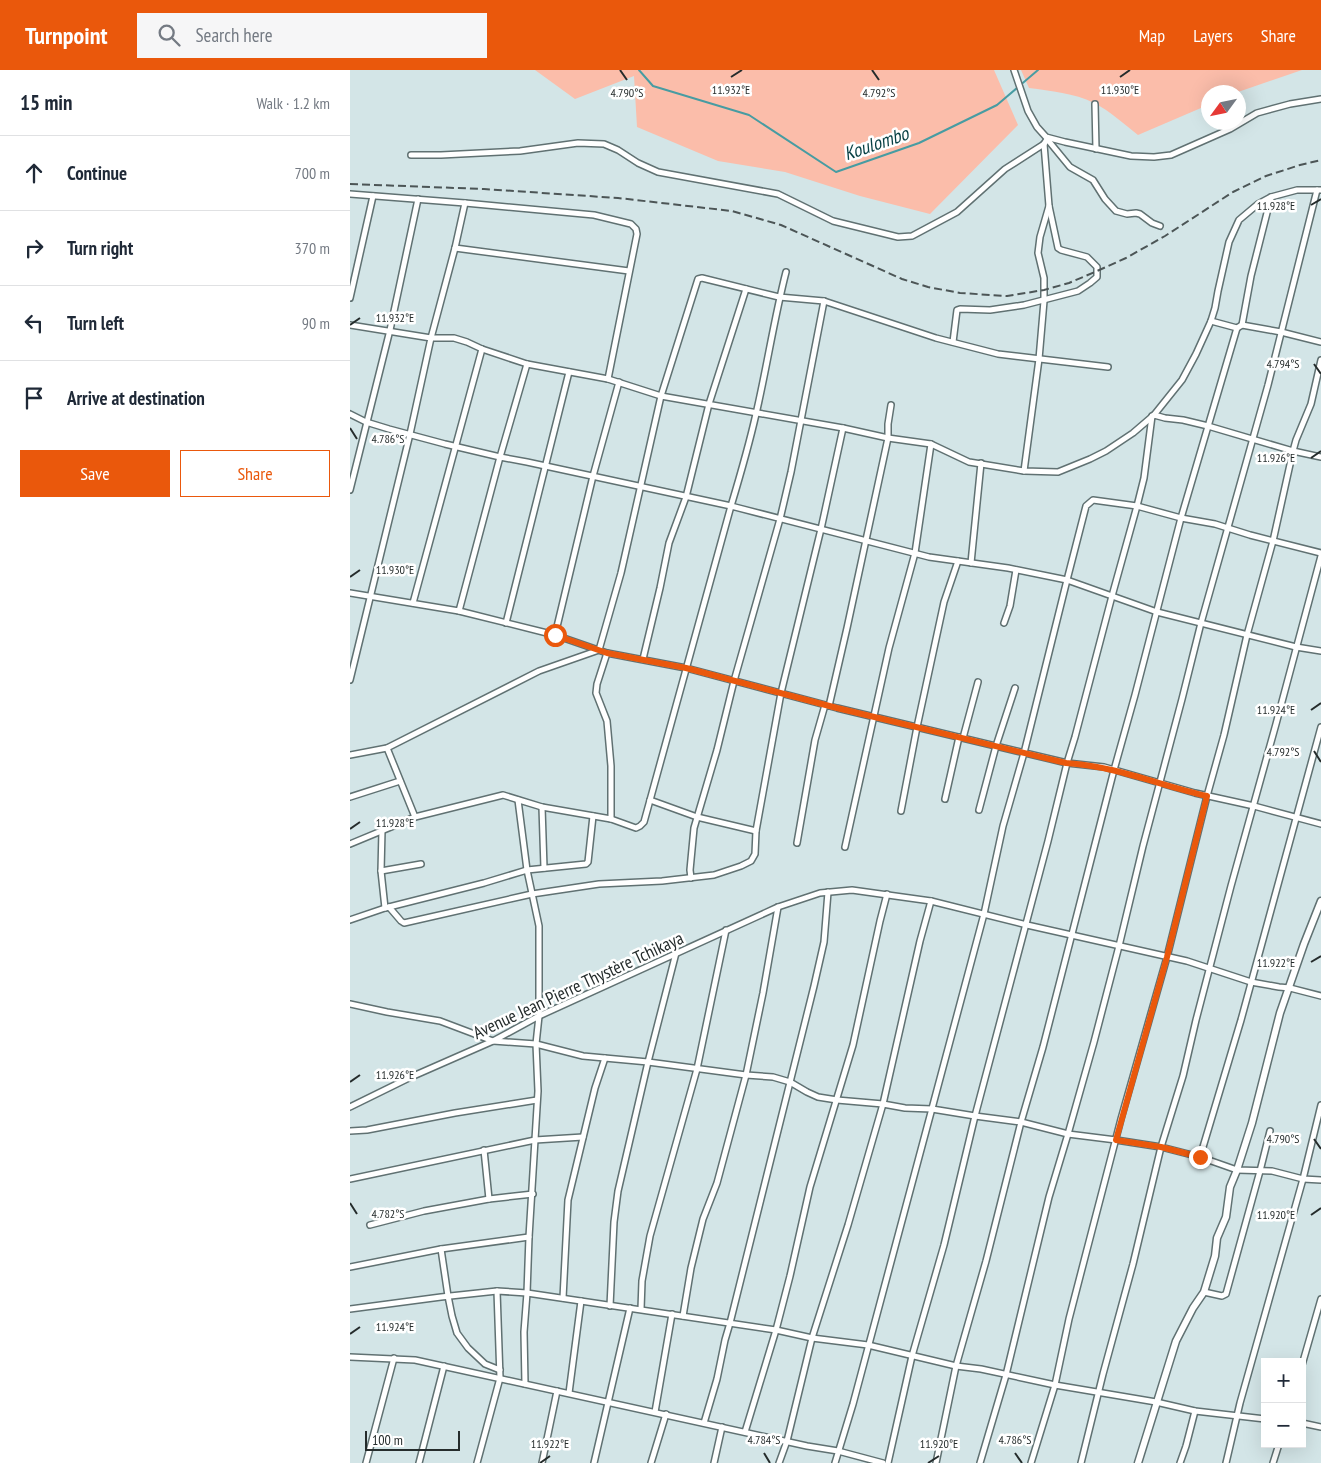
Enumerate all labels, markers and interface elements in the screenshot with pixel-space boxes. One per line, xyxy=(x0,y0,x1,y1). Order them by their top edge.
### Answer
search box xyxy=(137,13,487,58)
text: Turnpoint xyxy=(25,20,107,51)
icon: search xyxy=(155,21,183,49)
text: Search here xyxy=(195,23,273,47)
text: Map xyxy=(1139,24,1165,47)
text: Layers xyxy=(1193,24,1233,47)
text: Share xyxy=(1261,24,1296,47)
text: 11.932°E xyxy=(712,82,750,97)
text: 11.930°E xyxy=(1101,82,1139,97)
text: 4.790°S xyxy=(611,85,643,100)
text: 4.792°S xyxy=(863,85,895,100)
north arrow xyxy=(1201,85,1246,130)
text: 15 min xyxy=(20,89,72,116)
text: Walk · 1.2 km xyxy=(256,93,330,113)
water label: Koulombo xyxy=(841,120,913,165)
icon: ahead xyxy=(20,159,48,187)
text: Continue xyxy=(67,161,127,185)
text: 700 m xyxy=(295,163,330,183)
text: 11.928°E xyxy=(1257,198,1295,213)
icon: right xyxy=(20,234,48,262)
text: Turn right xyxy=(67,236,133,260)
text: 370 m xyxy=(295,238,330,258)
icon: left xyxy=(20,309,48,337)
text: 11.932°E xyxy=(376,310,414,325)
text: Turn left xyxy=(67,311,124,335)
text: 90 m xyxy=(302,313,330,333)
text: 4.794°S xyxy=(1267,356,1299,371)
icon: arrive xyxy=(20,384,48,412)
text: Arrive at destination xyxy=(67,386,205,410)
text: 4.786°S xyxy=(372,431,404,446)
button: Save xyxy=(20,450,170,497)
button: Share xyxy=(180,450,330,497)
text: 11.926°E xyxy=(1257,450,1295,465)
text: 11.930°E xyxy=(376,562,414,577)
route start xyxy=(544,624,567,647)
text: 11.924°E xyxy=(1257,702,1295,717)
text: 4.792°S xyxy=(1267,744,1299,759)
text: 11.928°E xyxy=(376,815,414,830)
street label: Avenue Jean Pierre Thystère Tchikaya xyxy=(469,926,687,1044)
text: 11.922°E xyxy=(1257,955,1295,970)
text: 11.926°E xyxy=(376,1067,414,1082)
text: 4.790°S xyxy=(1267,1131,1299,1146)
route end xyxy=(1189,1146,1212,1169)
text: 4.782°S xyxy=(372,1206,404,1221)
text: 11.920°E xyxy=(1257,1207,1295,1222)
text: 11.924°E xyxy=(376,1319,414,1334)
map controls xyxy=(1261,1358,1306,1448)
button: + xyxy=(1261,1358,1306,1403)
button: − xyxy=(1261,1403,1306,1448)
scale bar xyxy=(365,1428,460,1451)
text: 100 m xyxy=(372,1431,403,1449)
text: 4.784°S xyxy=(748,1432,780,1447)
text: 4.786°S xyxy=(999,1432,1031,1447)
text: 11.922°E xyxy=(531,1436,569,1451)
text: 11.920°E xyxy=(920,1436,958,1451)

